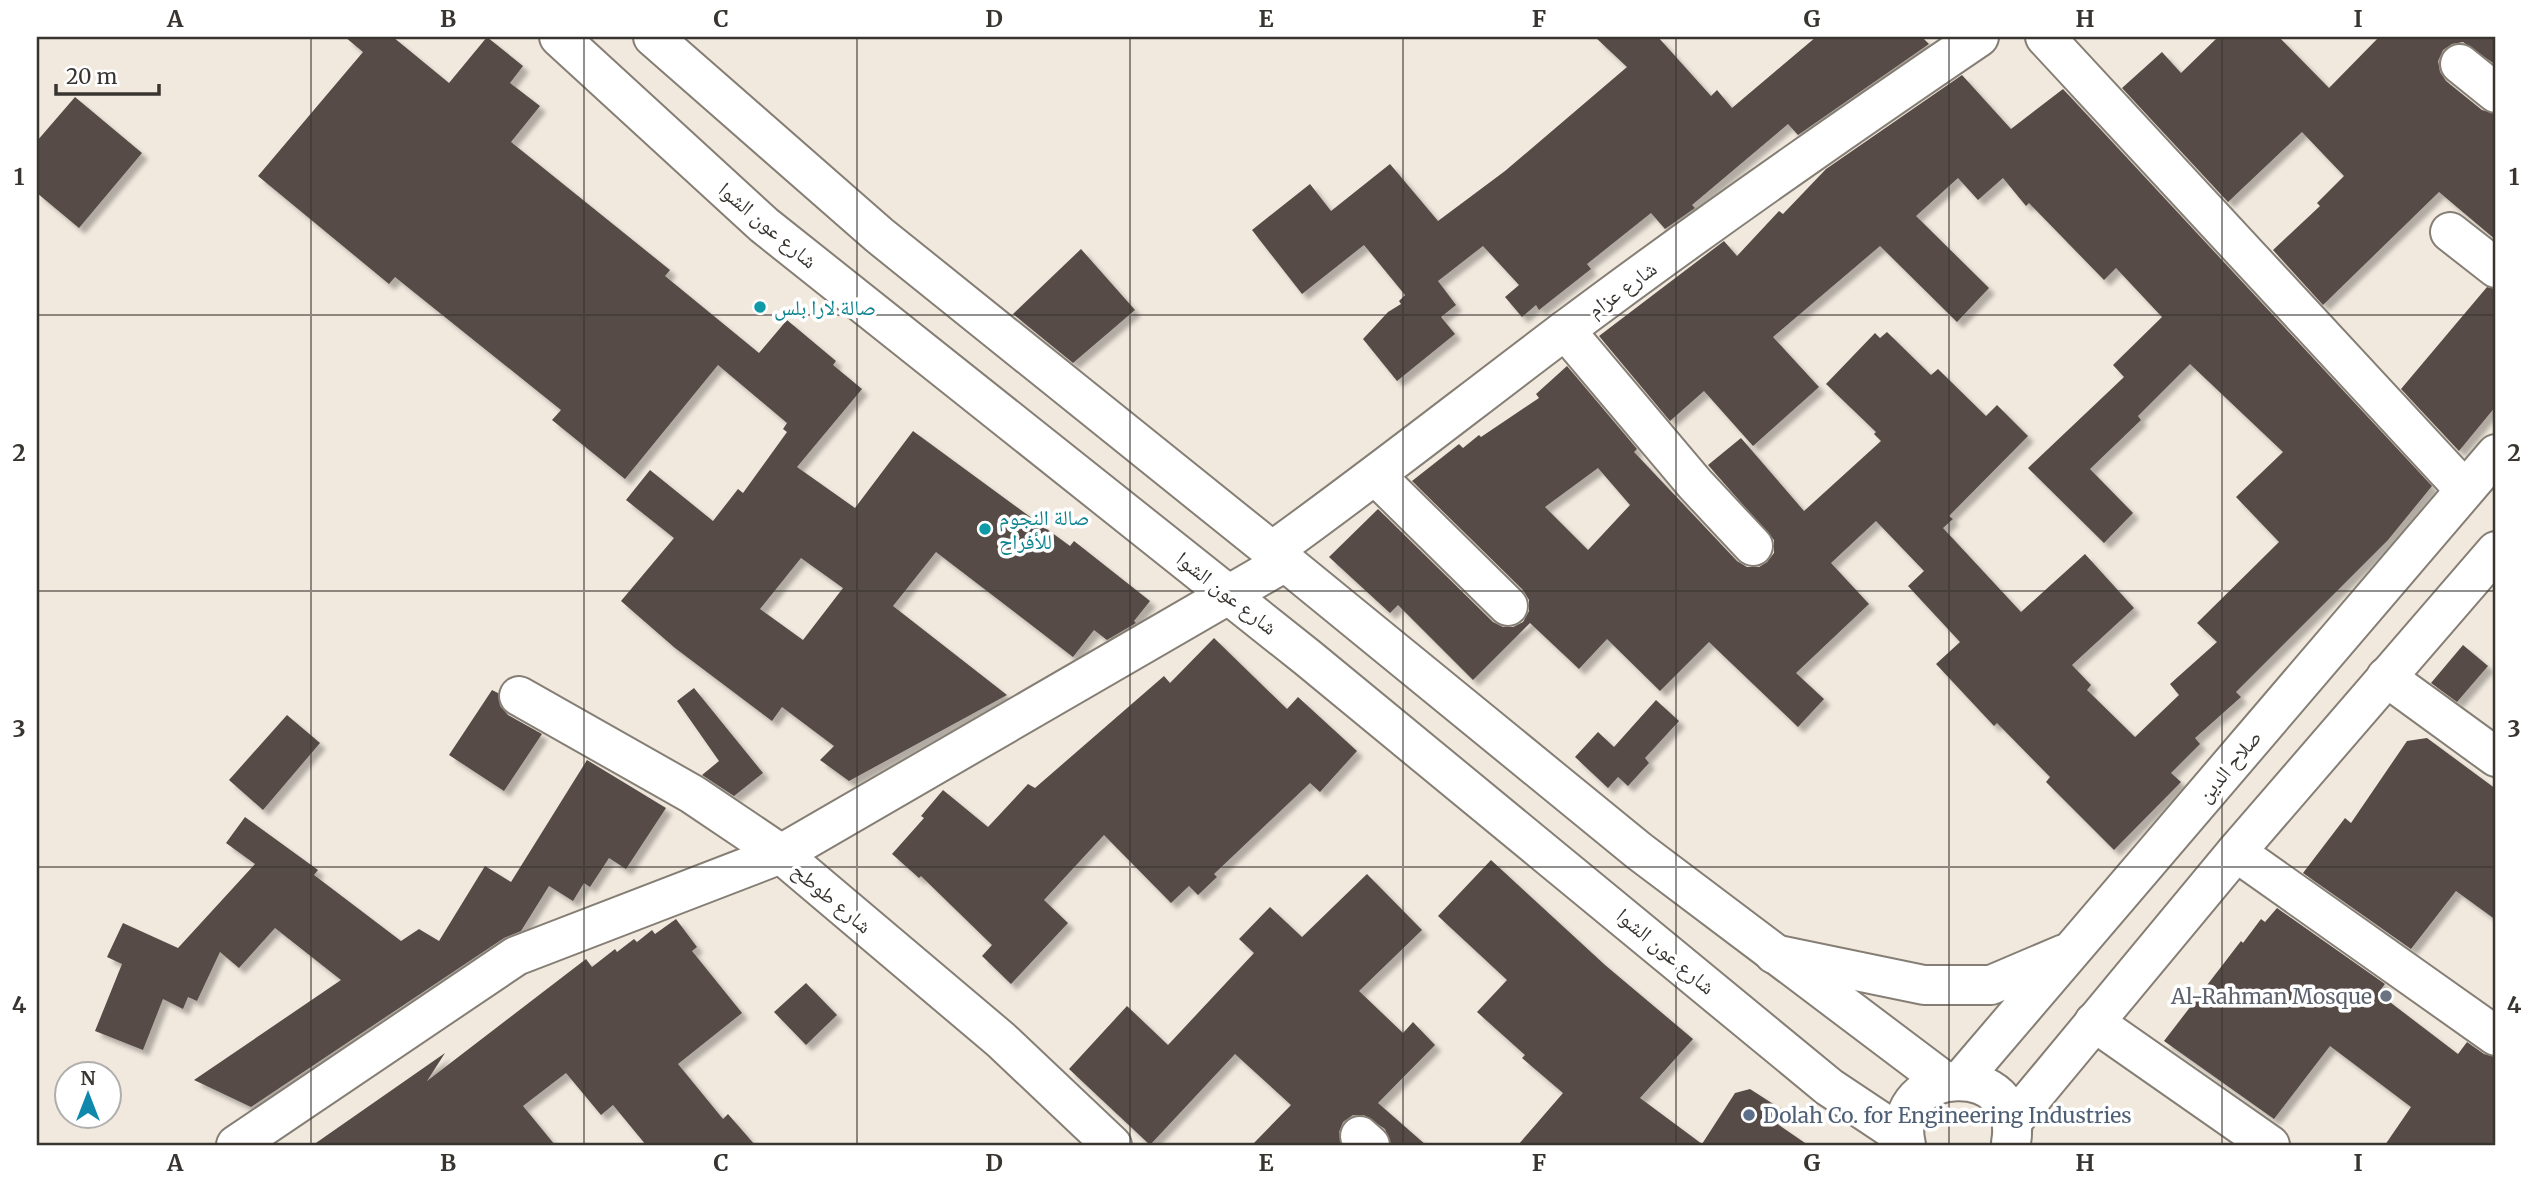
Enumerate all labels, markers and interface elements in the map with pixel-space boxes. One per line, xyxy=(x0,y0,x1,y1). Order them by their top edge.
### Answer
text: A xyxy=(166,4,184,33)
text: B xyxy=(440,4,456,33)
text: C xyxy=(713,4,729,33)
text: D xyxy=(985,4,1003,33)
text: E xyxy=(1258,4,1274,33)
text: F xyxy=(1532,4,1546,33)
text: G xyxy=(1804,4,1821,33)
text: H xyxy=(2076,4,2095,33)
text: I xyxy=(2353,4,2363,33)
scale bar xyxy=(56,52,159,96)
text: 20 m xyxy=(66,63,118,90)
text: 1 xyxy=(14,162,25,191)
text: 1 xyxy=(2509,162,2520,191)
street label: شارع عون الشوا xyxy=(713,176,823,274)
street label: شارع عزام xyxy=(1582,255,1663,324)
place label: صالة لارا بلس xyxy=(774,294,876,321)
marker: صالة لارا بلس xyxy=(752,299,768,315)
text: 2 xyxy=(12,438,26,467)
text: 2 xyxy=(2507,438,2521,467)
place label: صالة النجوم للأفراح xyxy=(999,504,1089,555)
marker: صالة النجوم للأفراح xyxy=(977,521,993,537)
street label: شارع عون الشوا xyxy=(1171,545,1283,641)
text: 3 xyxy=(12,714,26,743)
text: 3 xyxy=(2507,714,2521,743)
street label: صلاح الدين xyxy=(2191,724,2267,808)
street label: شارع طوطح xyxy=(786,857,878,939)
street label: شارع عون الشوا xyxy=(1611,902,1721,1000)
place label: Al-Rahman Mosque xyxy=(2170,983,2372,1010)
marker: Al-Rahman Mosque xyxy=(2378,988,2394,1004)
text: 4 xyxy=(12,990,27,1019)
text: 4 xyxy=(2507,990,2522,1019)
north arrow xyxy=(52,1060,122,1130)
text: N xyxy=(80,1066,96,1090)
place label: Dolah Co. for Engineering Industries xyxy=(1763,1102,2132,1129)
marker: Dolah Co. for Engineering Industries xyxy=(1741,1107,1757,1123)
text: A xyxy=(166,1148,184,1177)
text: B xyxy=(440,1148,456,1177)
text: C xyxy=(713,1148,729,1177)
text: D xyxy=(985,1148,1003,1177)
text: E xyxy=(1258,1148,1274,1177)
text: F xyxy=(1532,1148,1546,1177)
text: G xyxy=(1804,1148,1821,1177)
text: H xyxy=(2076,1148,2095,1177)
text: I xyxy=(2353,1148,2363,1177)

